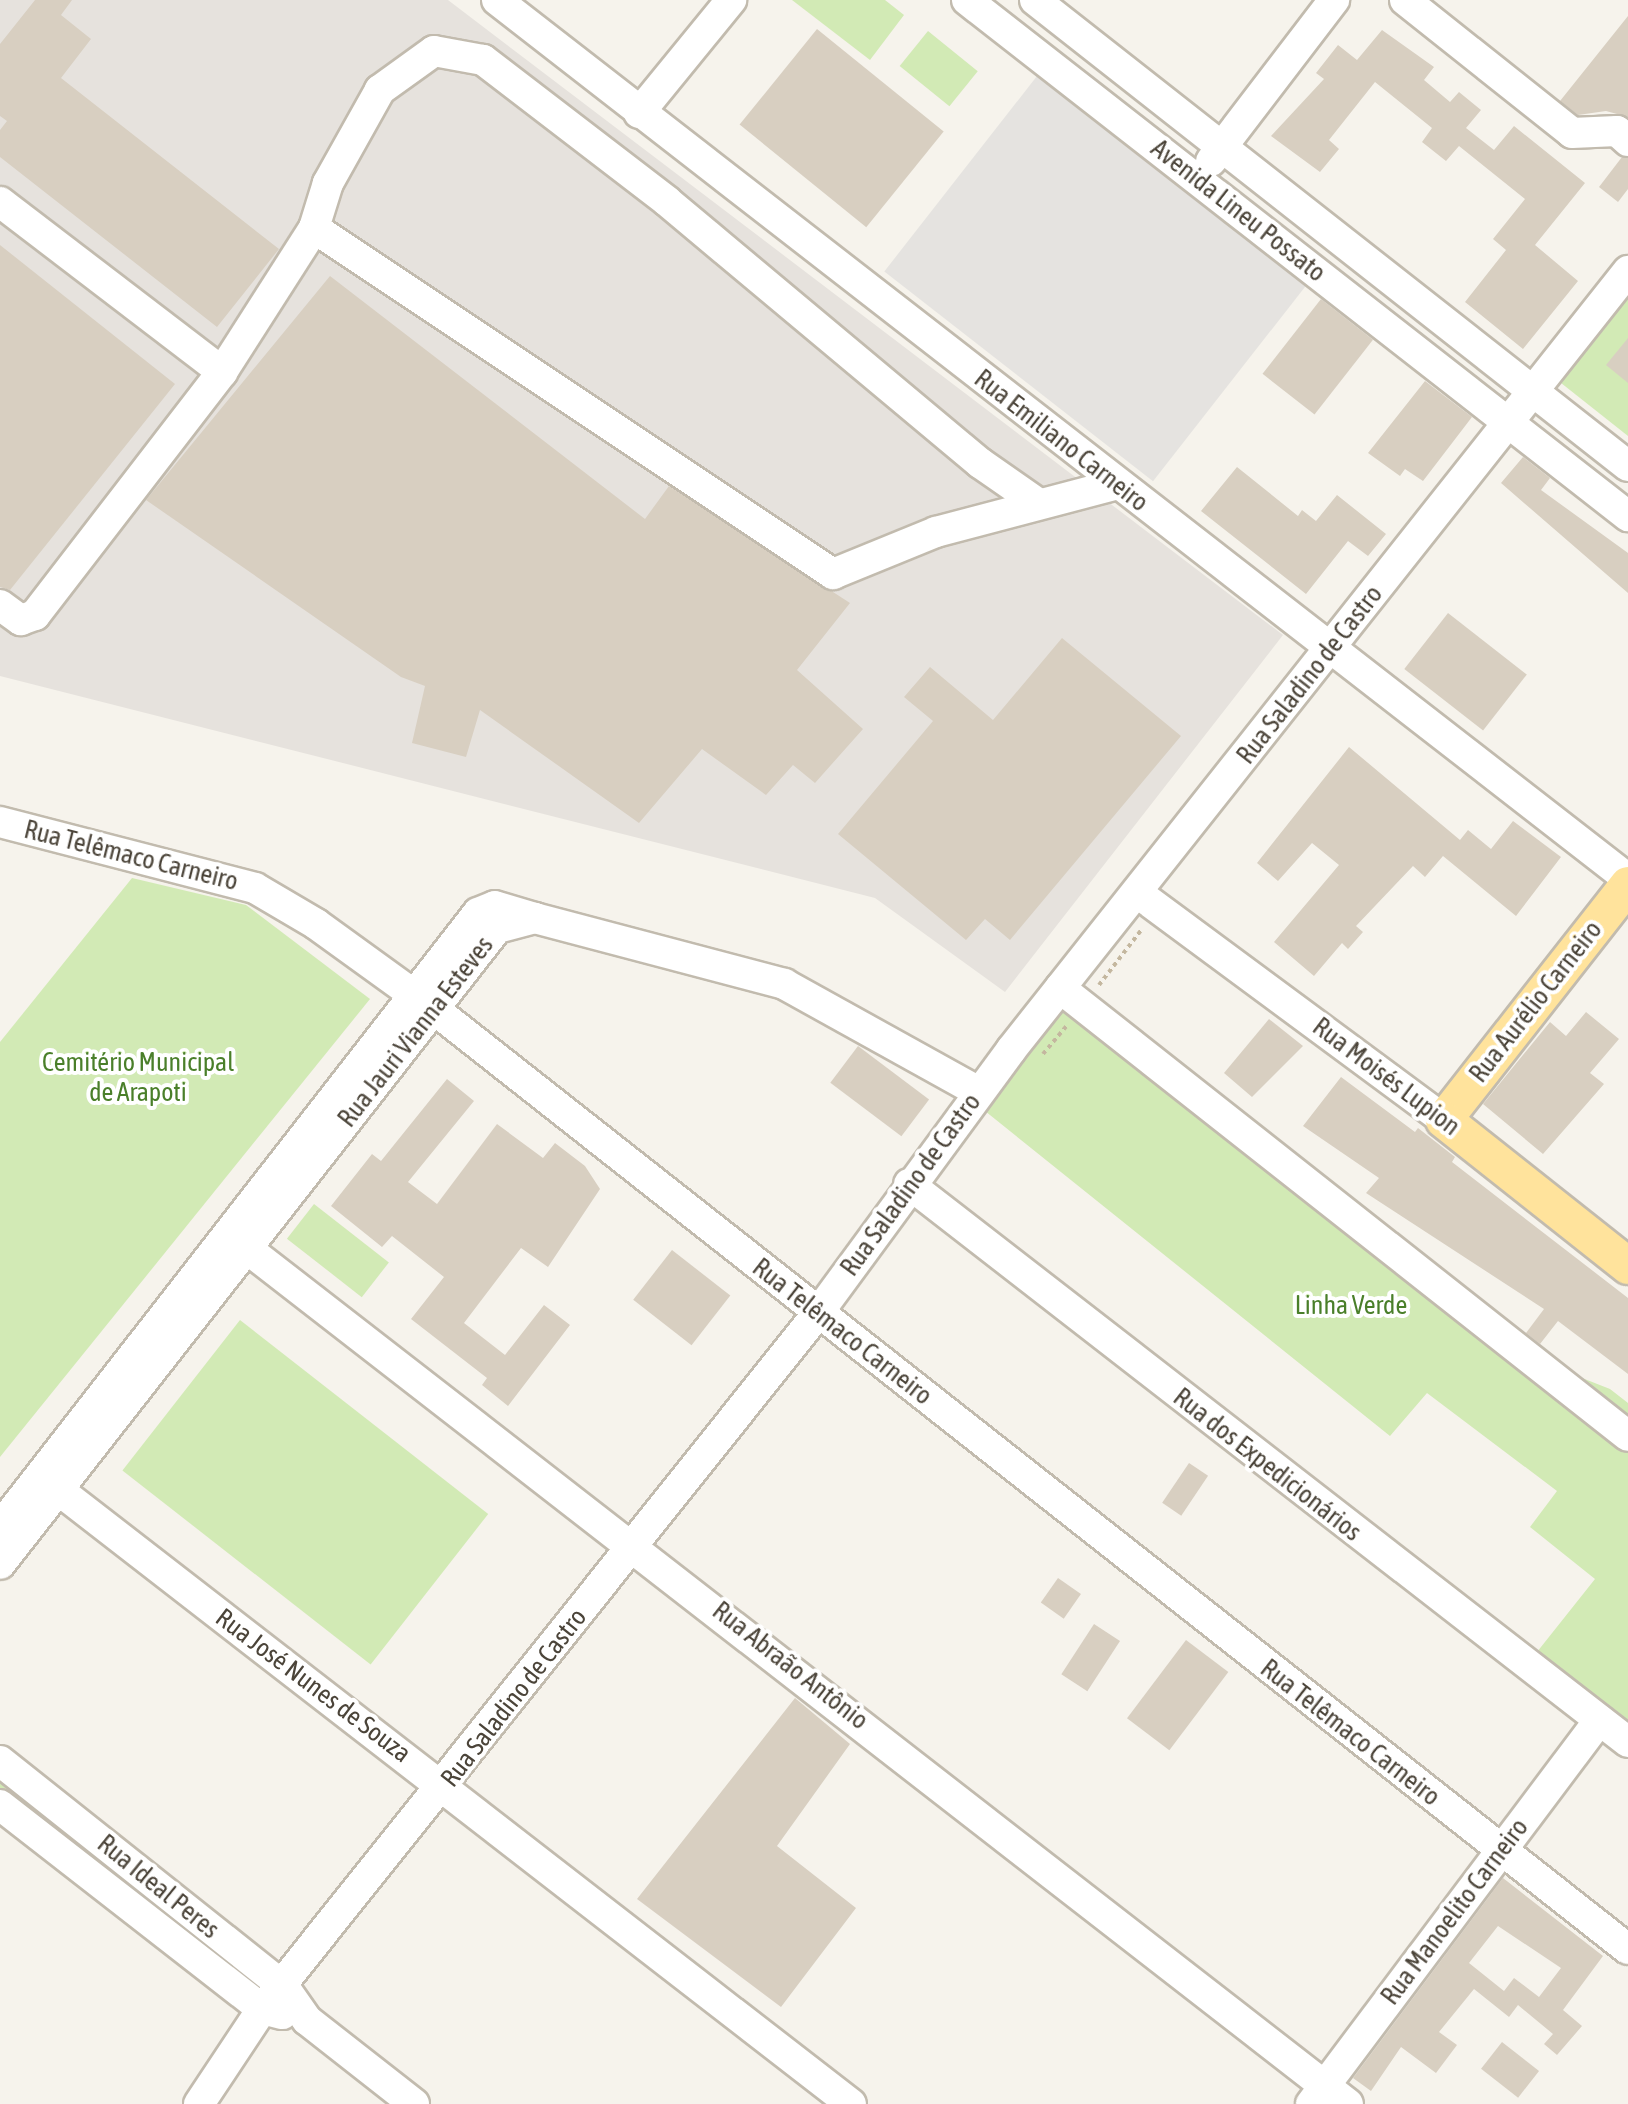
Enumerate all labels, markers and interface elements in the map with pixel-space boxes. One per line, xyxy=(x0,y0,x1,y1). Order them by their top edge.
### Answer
street label: Avenida Lineu Possato xyxy=(1145,133,1331,289)
street label: Rua Emiliano Carneiro xyxy=(968,363,1154,519)
street label: Rua Saladino de Castro xyxy=(1231,580,1389,770)
street label: Rua Telêmaco Carneiro xyxy=(21,814,241,898)
street label: Rua Aurélio Carneiro xyxy=(1463,915,1609,1089)
street label: Rua Jauri Vianna Esteves xyxy=(332,930,500,1134)
street label: Rua Moisés Lupion xyxy=(1306,1011,1466,1143)
park label: Cemitério Municipal de Arapoti xyxy=(42,1047,234,1108)
street label: Rua Saladino de Castro xyxy=(834,1088,988,1282)
street label: Rua Telêmaco Carneiro xyxy=(746,1252,938,1412)
park label: Linha Verde xyxy=(1295,1290,1407,1322)
street label: Rua dos Expedicionários xyxy=(1167,1382,1367,1548)
street label: Rua Abraão Antônio xyxy=(706,1596,874,1736)
street label: Rua José Nunes de Souza xyxy=(209,1602,417,1770)
street label: Rua Saladino de Castro xyxy=(435,1603,593,1793)
street label: Rua Telêmaco Carneiro xyxy=(1254,1653,1446,1813)
street label: Rua Manoelito Carneiro xyxy=(1375,1813,1535,2011)
street label: Rua Ideal Peres xyxy=(91,1828,225,1946)

